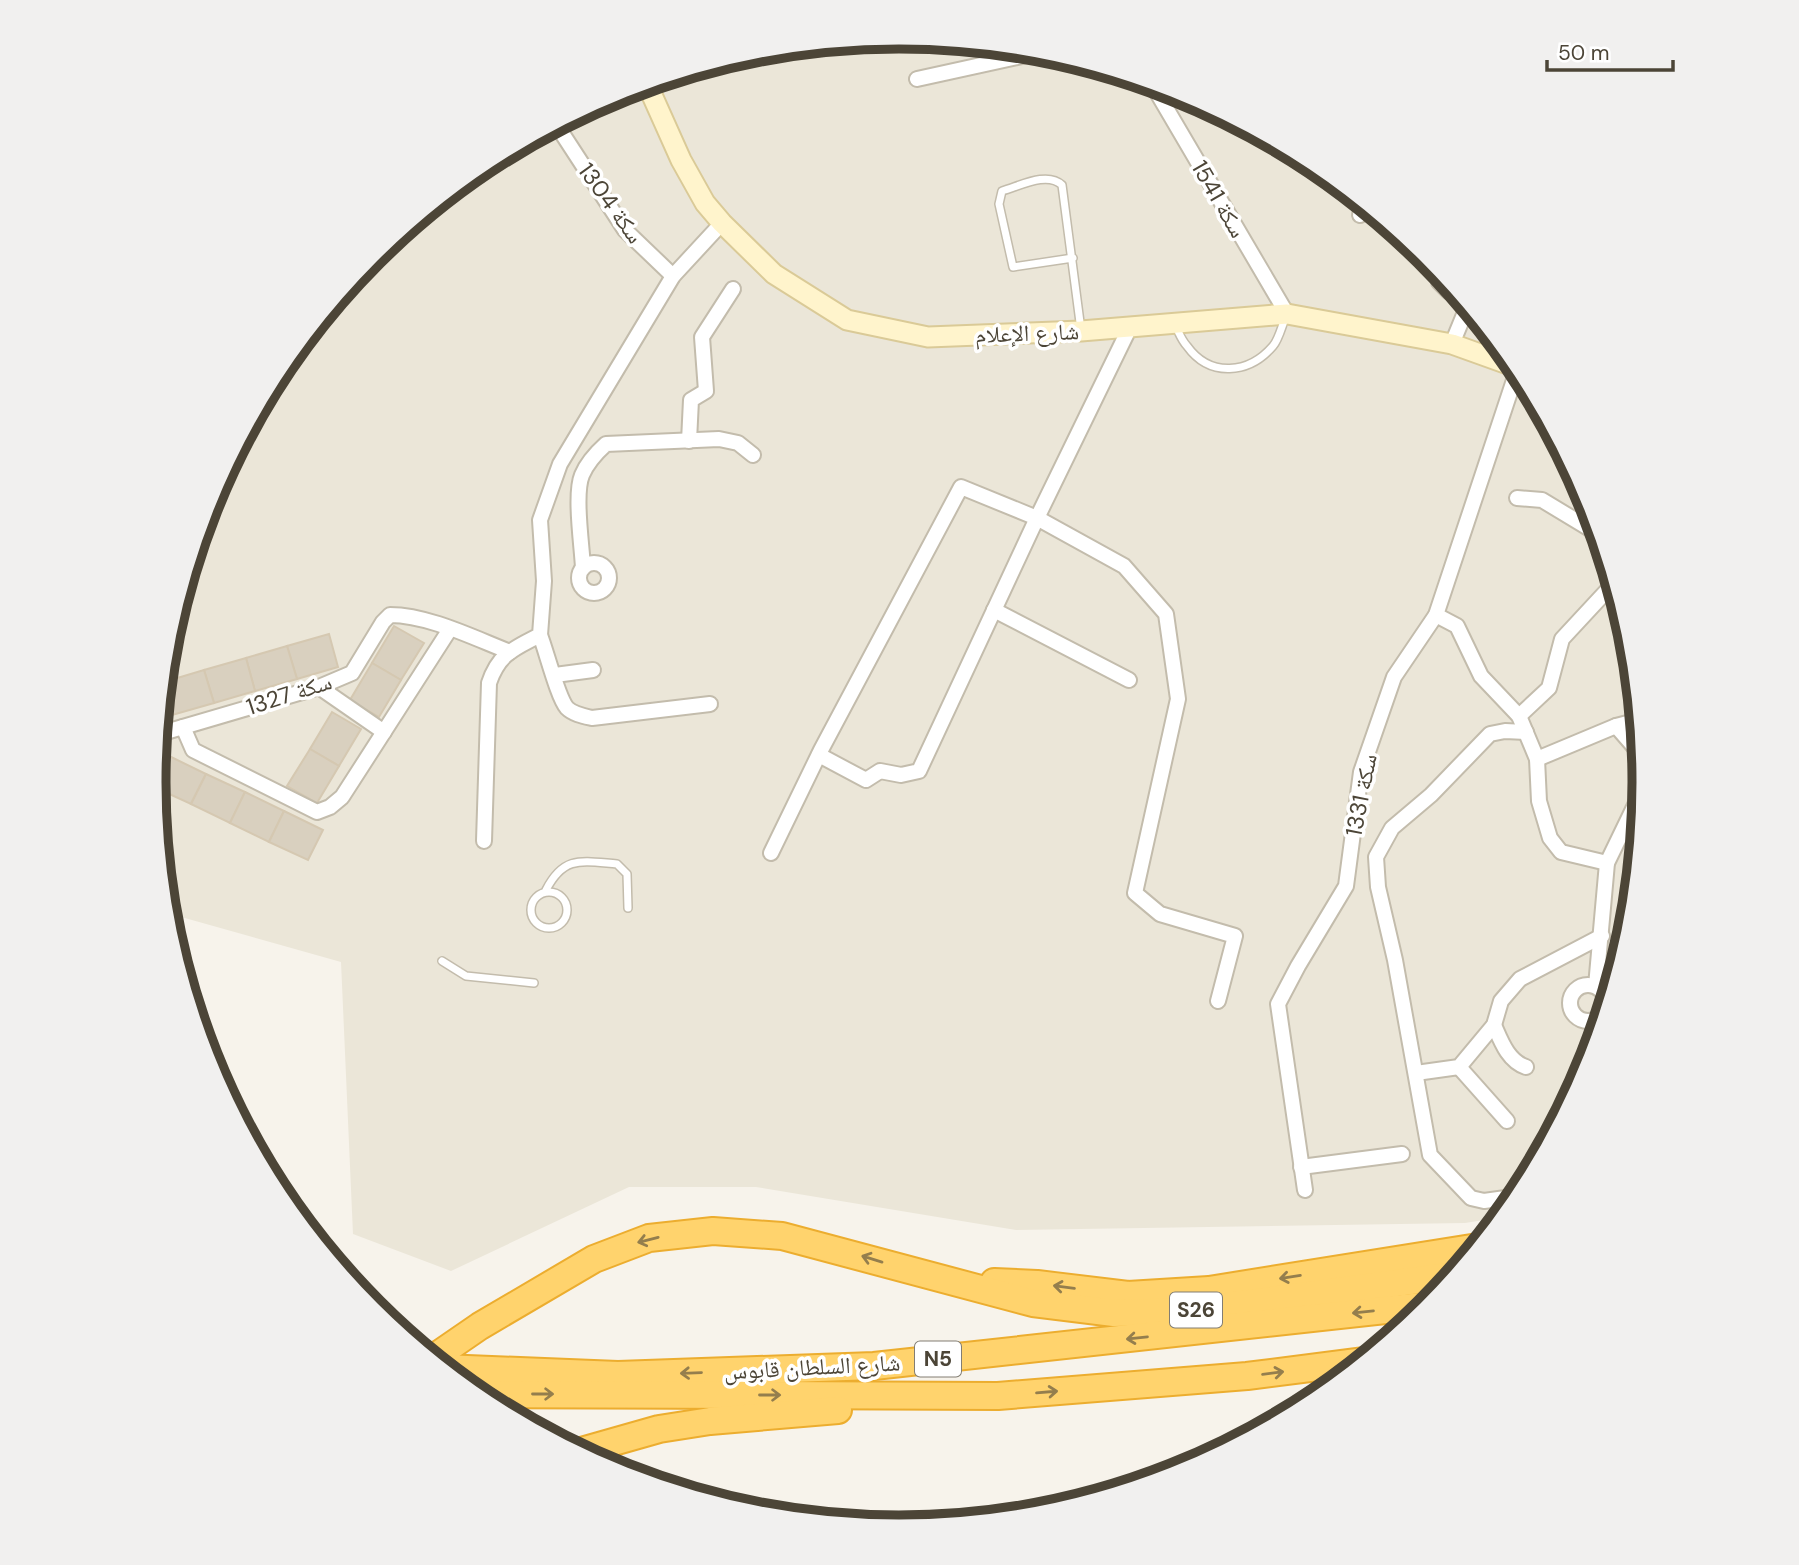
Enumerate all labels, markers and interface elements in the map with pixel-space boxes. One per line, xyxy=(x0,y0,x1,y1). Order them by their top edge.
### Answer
scale bar xyxy=(1547,28,1673,72)
text: 50 m xyxy=(1558,39,1609,67)
street label: سكة 1541 xyxy=(1185,155,1253,243)
street label: سكة 1304 xyxy=(572,157,650,249)
street label: شارع الإعلام xyxy=(974,316,1080,351)
street label: سكة 1327 xyxy=(242,666,336,722)
street label: سكة 1331 xyxy=(1338,751,1384,839)
one-way arrow xyxy=(638,1234,660,1247)
one-way arrow xyxy=(861,1252,883,1265)
one-way arrow xyxy=(1279,1271,1302,1284)
one-way arrow xyxy=(1053,1281,1076,1294)
road number: S26 xyxy=(1170,1292,1222,1328)
one-way arrow xyxy=(1352,1306,1375,1319)
one-way arrow xyxy=(1126,1332,1149,1345)
road number: N5 xyxy=(915,1342,961,1376)
street label: شارع السلطان قابوس xyxy=(723,1347,901,1387)
one-way arrow xyxy=(680,1366,703,1379)
one-way arrow xyxy=(1262,1366,1284,1379)
one-way arrow xyxy=(1035,1385,1058,1398)
one-way arrow xyxy=(531,1387,554,1401)
one-way arrow xyxy=(759,1388,782,1402)

